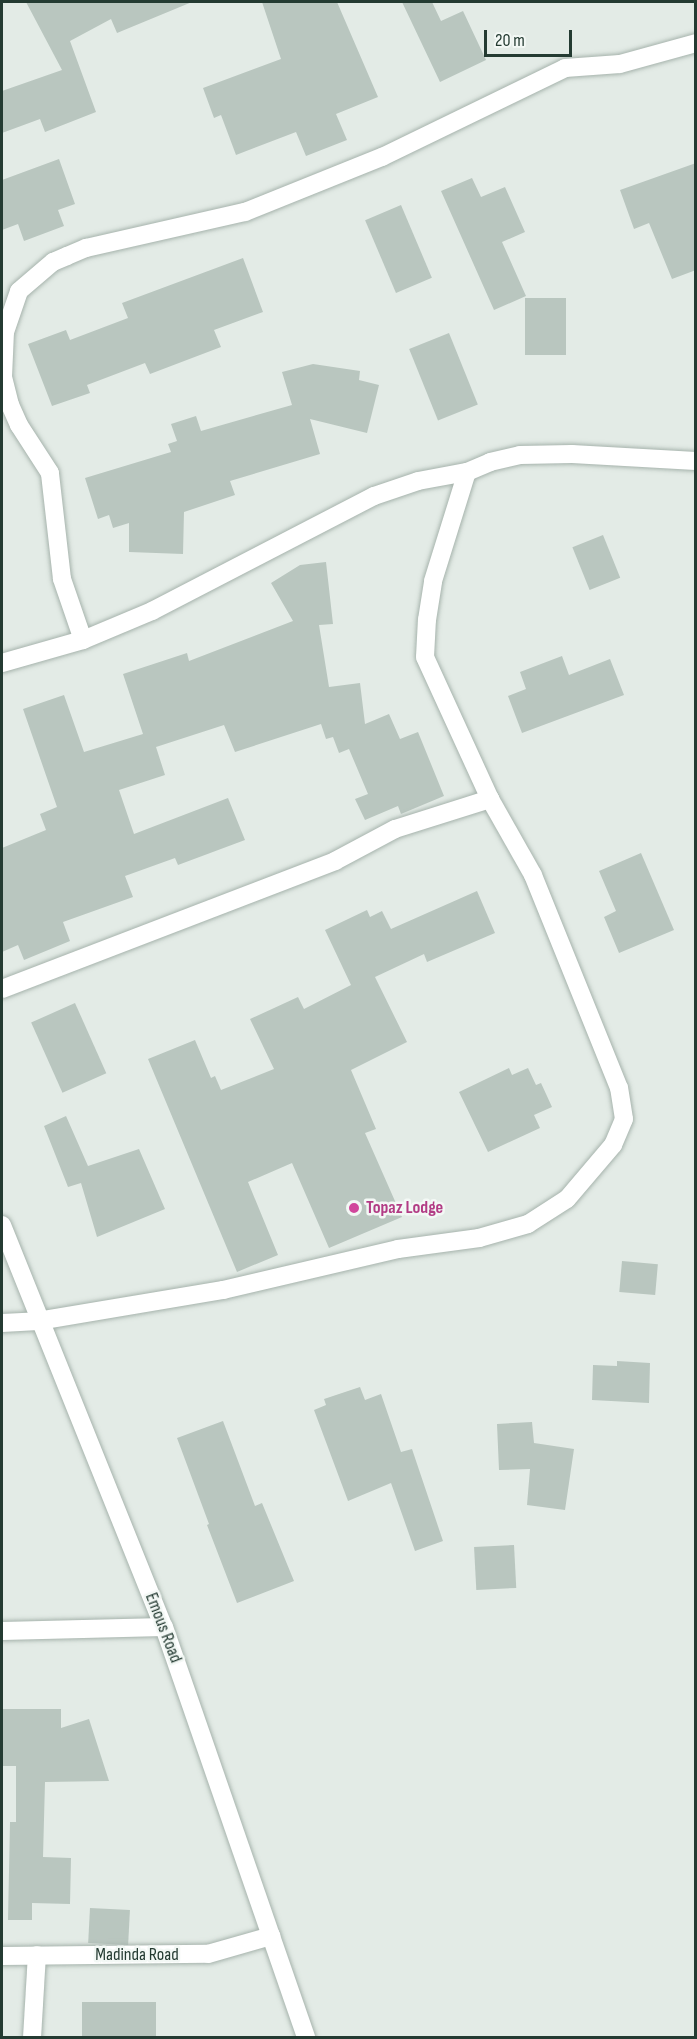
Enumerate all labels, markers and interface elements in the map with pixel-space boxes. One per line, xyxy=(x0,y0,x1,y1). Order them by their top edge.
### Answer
scale bar xyxy=(487,18,576,56)
text: 20 m xyxy=(495,30,525,51)
place label: Topaz Lodge xyxy=(366,1197,443,1219)
marker: Topaz Lodge xyxy=(347,1201,361,1215)
street label: Emous Road xyxy=(140,1590,186,1666)
street label: Madinda Road xyxy=(95,1944,179,1966)

